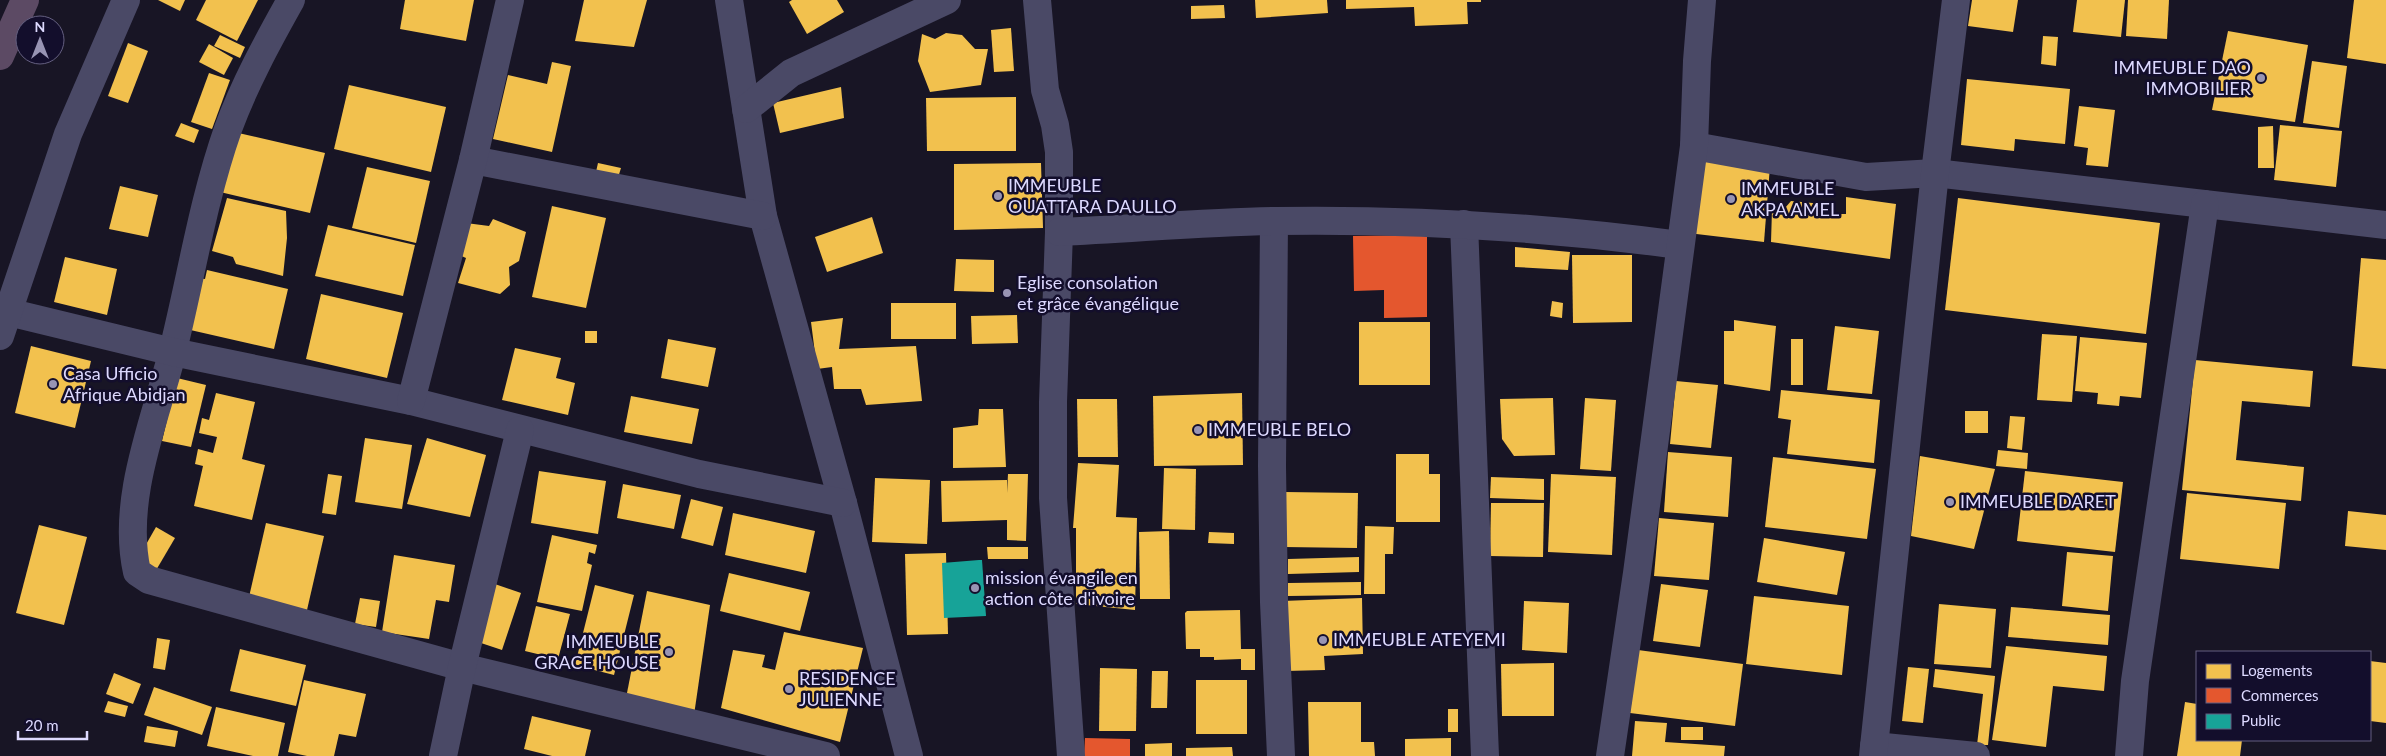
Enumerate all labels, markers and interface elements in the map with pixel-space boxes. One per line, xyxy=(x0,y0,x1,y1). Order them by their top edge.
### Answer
north arrow xyxy=(15,15,65,65)
text: N xyxy=(35,18,45,35)
place label: IMMEUBLE DAO IMMOBILIER xyxy=(2113,56,2252,99)
marker: IMMEUBLE DAO IMMOBILIER xyxy=(2255,72,2267,84)
place label: IMMEUBLE OUATTARA DAULLO xyxy=(1008,174,1177,217)
place label: IMMEUBLE AKPA AMEL xyxy=(1741,177,1839,220)
marker: IMMEUBLE OUATTARA DAULLO xyxy=(992,190,1004,202)
marker: IMMEUBLE AKPA AMEL xyxy=(1725,193,1737,205)
place label: Eglise consolation et grâce évangélique xyxy=(1017,271,1179,314)
marker: Eglise consolation et grâce évangélique xyxy=(1001,287,1013,299)
place label: Casa Ufficio Afrique Abidjan xyxy=(63,362,186,405)
marker: Casa Ufficio Afrique Abidjan xyxy=(47,378,59,390)
place label: IMMEUBLE BELO xyxy=(1208,418,1351,440)
marker: IMMEUBLE BELO xyxy=(1192,424,1204,436)
place label: IMMEUBLE DARET xyxy=(1960,490,2116,512)
marker: IMMEUBLE DARET xyxy=(1944,496,1956,508)
place label: mission évangile en action côte d'ivoire xyxy=(985,566,1138,609)
marker: mission évangile en action côte d'ivoire xyxy=(969,582,981,594)
place label: IMMEUBLE ATEYEMI xyxy=(1333,628,1506,650)
place label: IMMEUBLE GRACE HOUSE xyxy=(534,630,659,673)
marker: IMMEUBLE ATEYEMI xyxy=(1317,634,1329,646)
marker: IMMEUBLE GRACE HOUSE xyxy=(663,646,675,658)
legend xyxy=(2196,651,2371,741)
text: Logements xyxy=(2241,661,2313,679)
place label: RESIDENCE JULIENNE xyxy=(799,667,896,710)
marker: RESIDENCE JULIENNE xyxy=(783,683,795,695)
text: Commerces xyxy=(2241,686,2319,704)
scale bar xyxy=(18,708,86,740)
text: Public xyxy=(2241,711,2281,729)
text: 20 m xyxy=(25,716,59,734)

